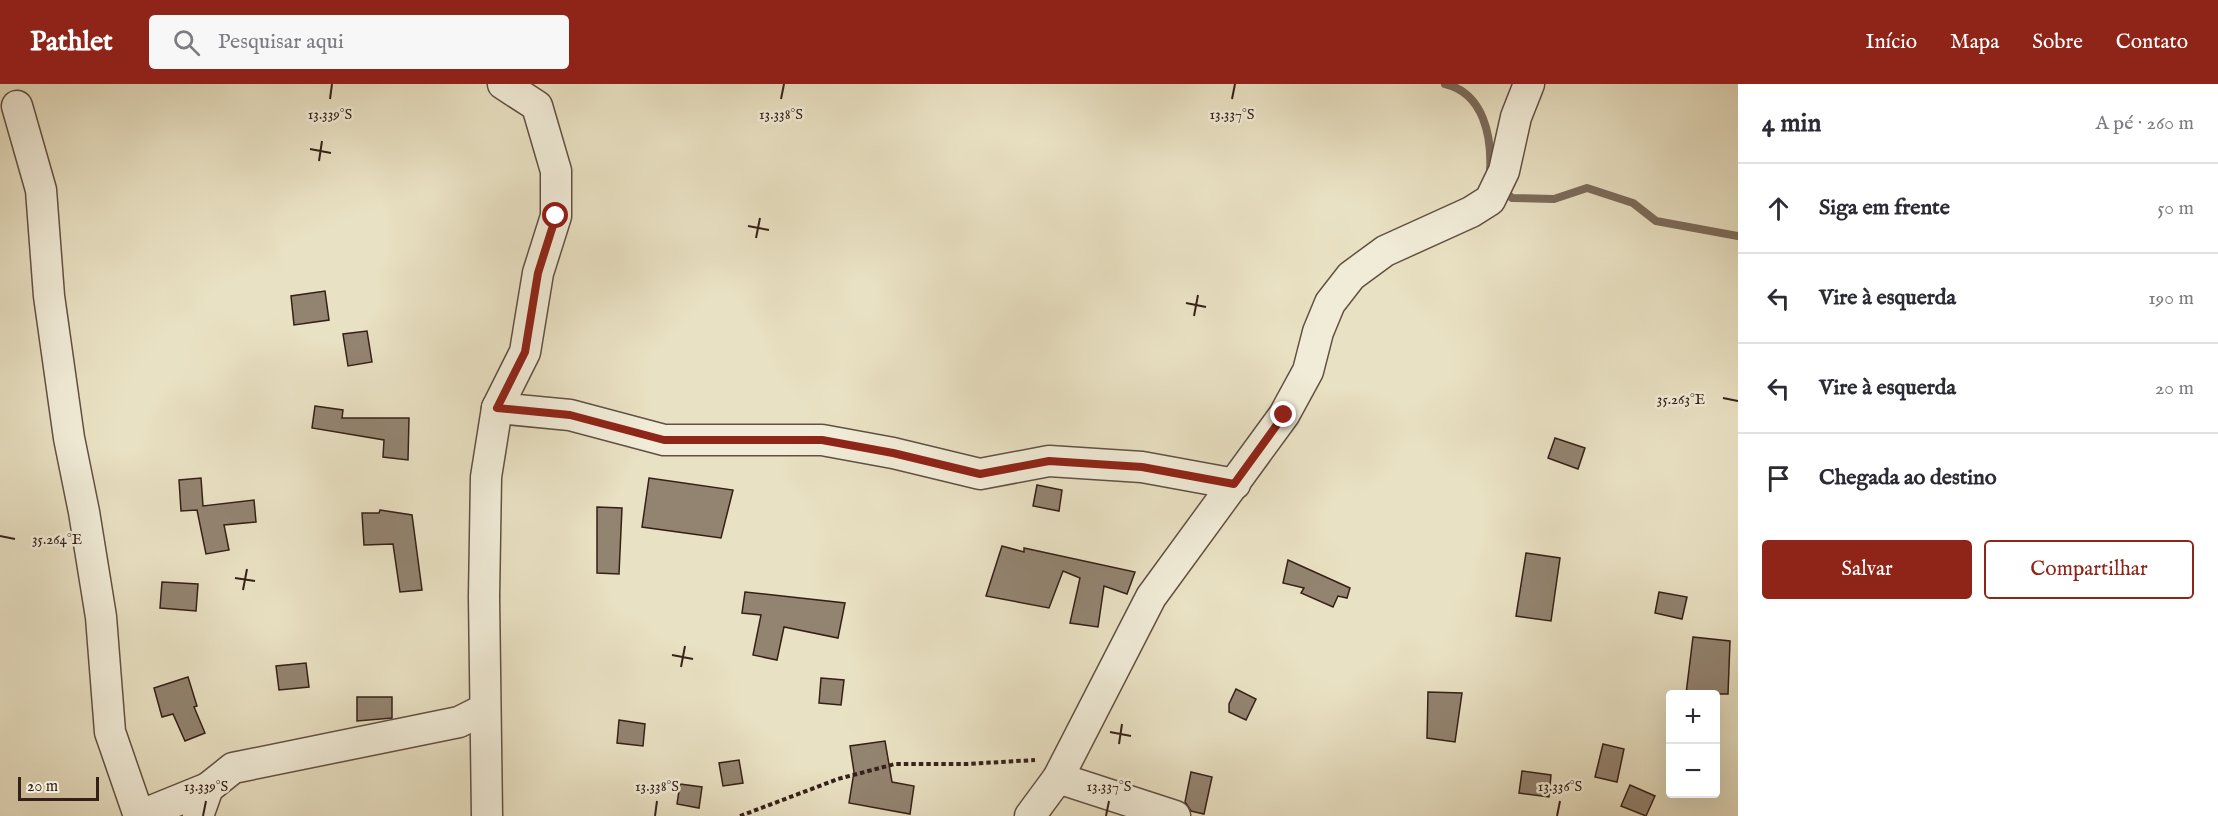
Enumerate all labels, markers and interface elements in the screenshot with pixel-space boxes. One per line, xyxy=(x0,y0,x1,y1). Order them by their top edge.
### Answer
search box xyxy=(149,15,569,69)
text: Pathlet xyxy=(30,25,113,60)
icon: search xyxy=(170,26,203,59)
text: Pesquisar aqui xyxy=(218,28,344,56)
text: Início xyxy=(1865,29,1917,56)
text: Mapa xyxy=(1950,29,1999,56)
text: Sobre xyxy=(2032,29,2083,56)
text: Contato xyxy=(2116,29,2188,56)
text: 13.339°S xyxy=(308,105,352,124)
text: 13.338°S xyxy=(759,105,803,124)
text: 13.337°S xyxy=(1209,105,1255,124)
text: 4 min xyxy=(1762,107,1821,140)
text: A pé · 260 m xyxy=(2095,111,2194,136)
icon: ahead xyxy=(1762,192,1795,225)
text: Siga em frente xyxy=(1819,194,1950,222)
text: 50 m xyxy=(2157,196,2194,221)
route start xyxy=(542,202,568,228)
icon: left xyxy=(1762,282,1795,315)
text: Vire à esquerda xyxy=(1819,284,1956,312)
text: 190 m xyxy=(2148,286,2194,311)
icon: left xyxy=(1762,372,1795,405)
text: Vire à esquerda xyxy=(1819,374,1956,402)
text: 20 m xyxy=(2155,376,2194,401)
text: 35.263°E xyxy=(1657,390,1705,409)
route end xyxy=(1270,401,1296,427)
icon: arrive xyxy=(1762,462,1795,495)
text: Chegada ao destino xyxy=(1819,464,1997,492)
text: 35.264°E xyxy=(32,530,82,549)
button: Salvar xyxy=(1762,540,1972,599)
button: Compartilhar xyxy=(1984,540,2194,599)
map controls xyxy=(1666,690,1720,798)
button: + xyxy=(1666,690,1720,744)
button: − xyxy=(1666,744,1720,798)
scale bar xyxy=(18,774,99,802)
text: 20 m xyxy=(27,777,58,797)
text: 13.339°S xyxy=(184,777,228,796)
text: 13.338°S xyxy=(635,777,679,796)
text: 13.337°S xyxy=(1086,777,1132,796)
text: 13.336°S xyxy=(1538,777,1582,796)

